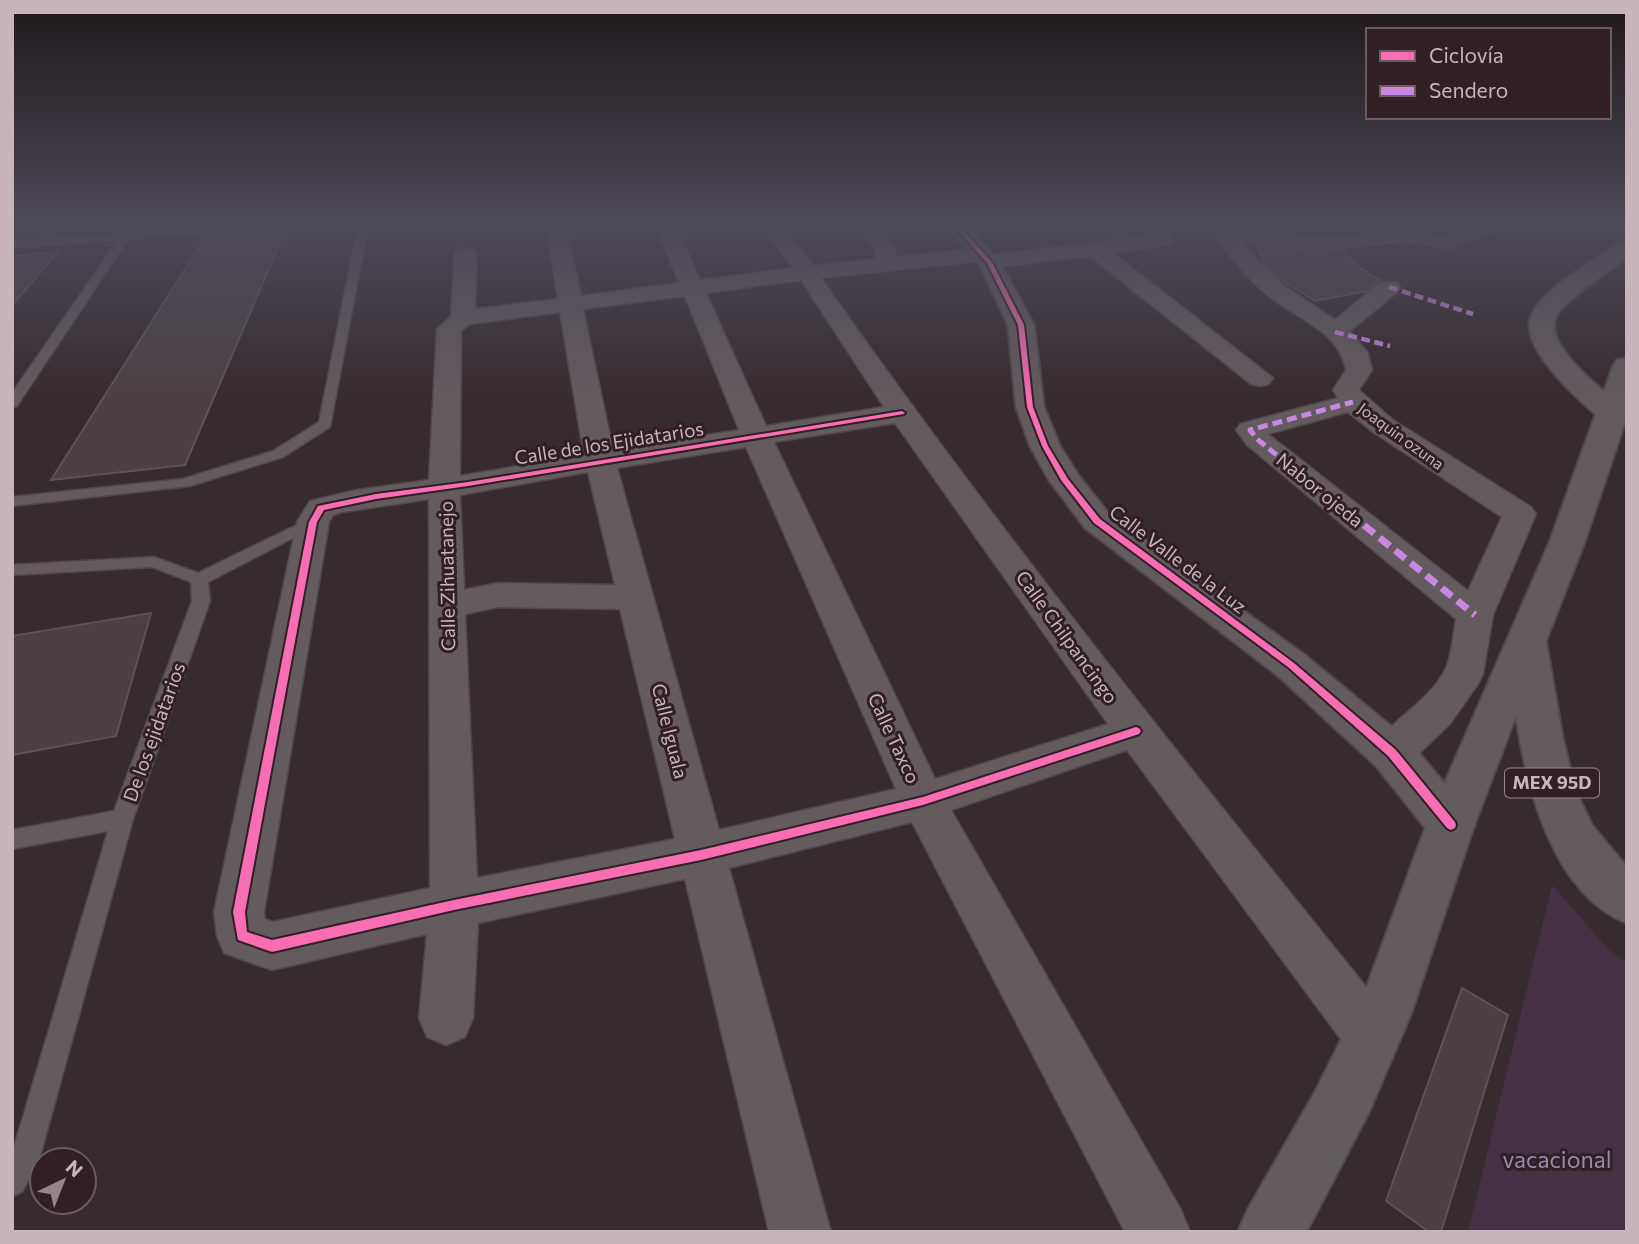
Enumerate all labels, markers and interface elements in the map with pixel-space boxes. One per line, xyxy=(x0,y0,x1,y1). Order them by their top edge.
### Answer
legend xyxy=(1366,28,1611,119)
text: Ciclovía xyxy=(1429,42,1504,67)
text: Sendero xyxy=(1429,77,1508,102)
street label: Joaquin ozuna xyxy=(1355,398,1448,473)
street label: Calle de los Ejidatarios xyxy=(513,416,705,469)
street label: Nabor ojeda xyxy=(1272,448,1368,532)
street label: Calle Valle de la Luz xyxy=(1105,500,1251,618)
street label: Calle Zihuatanejo xyxy=(434,501,459,651)
street label: Calle Chilpancingo xyxy=(1011,566,1123,708)
street label: De los ejidatarios xyxy=(118,659,189,805)
street label: Calle Iguala xyxy=(648,681,693,781)
street label: Calle Taxco xyxy=(863,689,925,787)
road number: MEX 95D xyxy=(1505,768,1599,798)
park label: vacacional xyxy=(1502,1145,1612,1173)
north arrow xyxy=(28,1146,98,1216)
text: N xyxy=(62,1155,88,1181)

